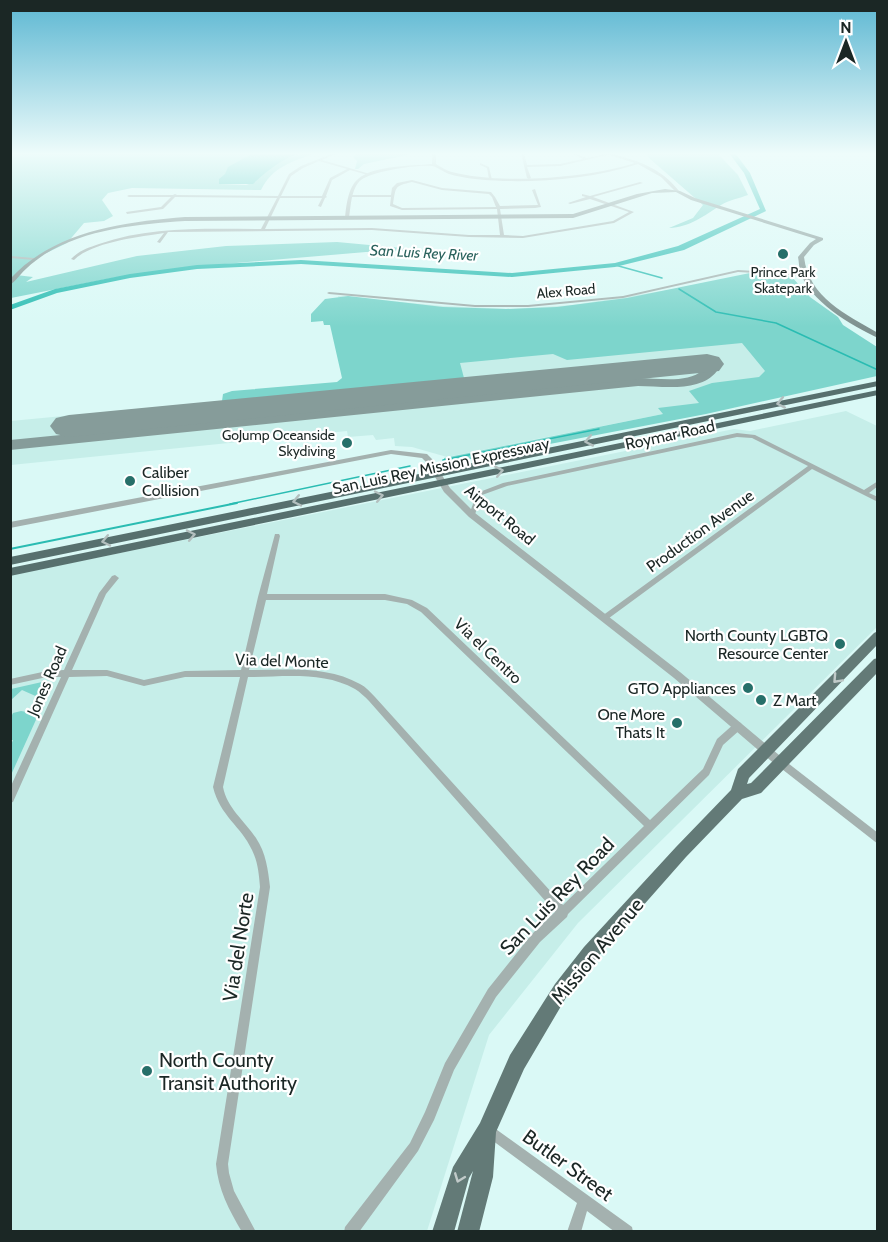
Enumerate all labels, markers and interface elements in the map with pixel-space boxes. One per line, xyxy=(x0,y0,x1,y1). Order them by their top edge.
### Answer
north arrow xyxy=(816,12,876,72)
text: N xyxy=(840,18,852,37)
water label: San Luis Rey River xyxy=(370,241,480,265)
marker: Prince Park Skatepark xyxy=(776,247,790,261)
place label: Prince Park Skatepark xyxy=(751,263,816,297)
street label: Alex Road xyxy=(536,279,596,303)
one-way arrow xyxy=(776,396,786,409)
street label: Roymar Road xyxy=(623,416,717,454)
place label: GoJump Oceanside Skydiving xyxy=(222,426,336,460)
street label: San Luis Rey Mission Expressway xyxy=(331,434,551,498)
one-way arrow xyxy=(585,434,595,447)
marker: GoJump Oceanside Skydiving xyxy=(340,436,354,450)
place label: Caliber Collision xyxy=(142,463,199,500)
one-way arrow xyxy=(494,465,504,478)
marker: Caliber Collision xyxy=(123,474,137,488)
street label: Airport Road xyxy=(461,481,539,549)
street label: Production Avenue xyxy=(643,486,757,576)
one-way arrow xyxy=(374,490,384,503)
one-way arrow xyxy=(292,494,302,507)
one-way arrow xyxy=(186,529,196,542)
one-way arrow xyxy=(101,534,111,547)
street label: Via el Centro xyxy=(450,614,526,688)
place label: North County LGBTQ Resource Center xyxy=(685,626,829,663)
marker: North County LGBTQ Resource Center xyxy=(833,637,847,651)
street label: Jones Road xyxy=(23,643,71,720)
street label: Via del Monte xyxy=(235,650,329,672)
one-way arrow xyxy=(833,672,844,682)
place label: GTO Appliances xyxy=(628,679,736,698)
marker: GTO Appliances xyxy=(741,681,755,695)
place label: Z Mart xyxy=(773,691,817,710)
marker: Z Mart xyxy=(754,693,768,707)
place label: One More Thats It xyxy=(597,705,666,742)
marker: One More Thats It xyxy=(670,716,684,730)
street label: San Luis Rey Road xyxy=(495,832,619,960)
street label: Via del Norte xyxy=(218,891,258,1003)
street label: Mission Avenue xyxy=(546,893,648,1009)
place label: North County Transit Authority xyxy=(159,1048,297,1095)
marker: North County Transit Authority xyxy=(140,1064,154,1078)
street label: Butler Street xyxy=(518,1124,618,1206)
one-way arrow xyxy=(454,1172,467,1183)

